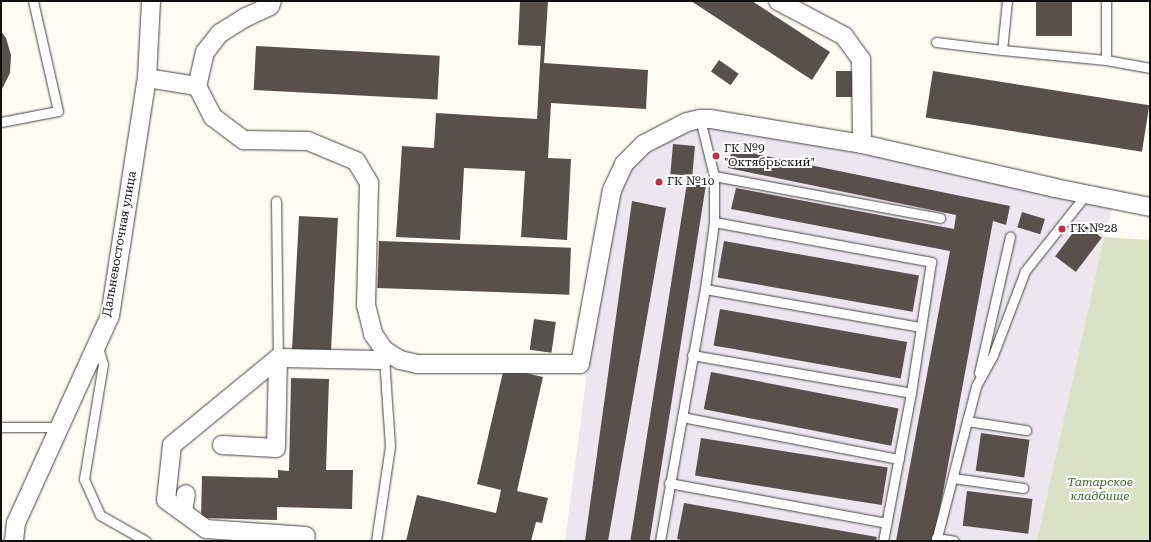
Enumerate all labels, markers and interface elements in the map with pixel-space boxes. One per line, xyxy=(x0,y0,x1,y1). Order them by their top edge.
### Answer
place label: ГК №9 "Октябрьский" xyxy=(724,142,815,170)
marker: ГК №9 "Октябрьский" xyxy=(711,151,721,161)
street label: Дальневосточная улица xyxy=(100,170,140,318)
place label: ГК №10 xyxy=(667,175,714,189)
marker: ГК №10 xyxy=(654,177,664,187)
place label: ГК №28 xyxy=(1070,222,1117,236)
marker: ГК №28 xyxy=(1057,224,1067,234)
park label: Татарское кладбище xyxy=(1067,476,1133,504)

